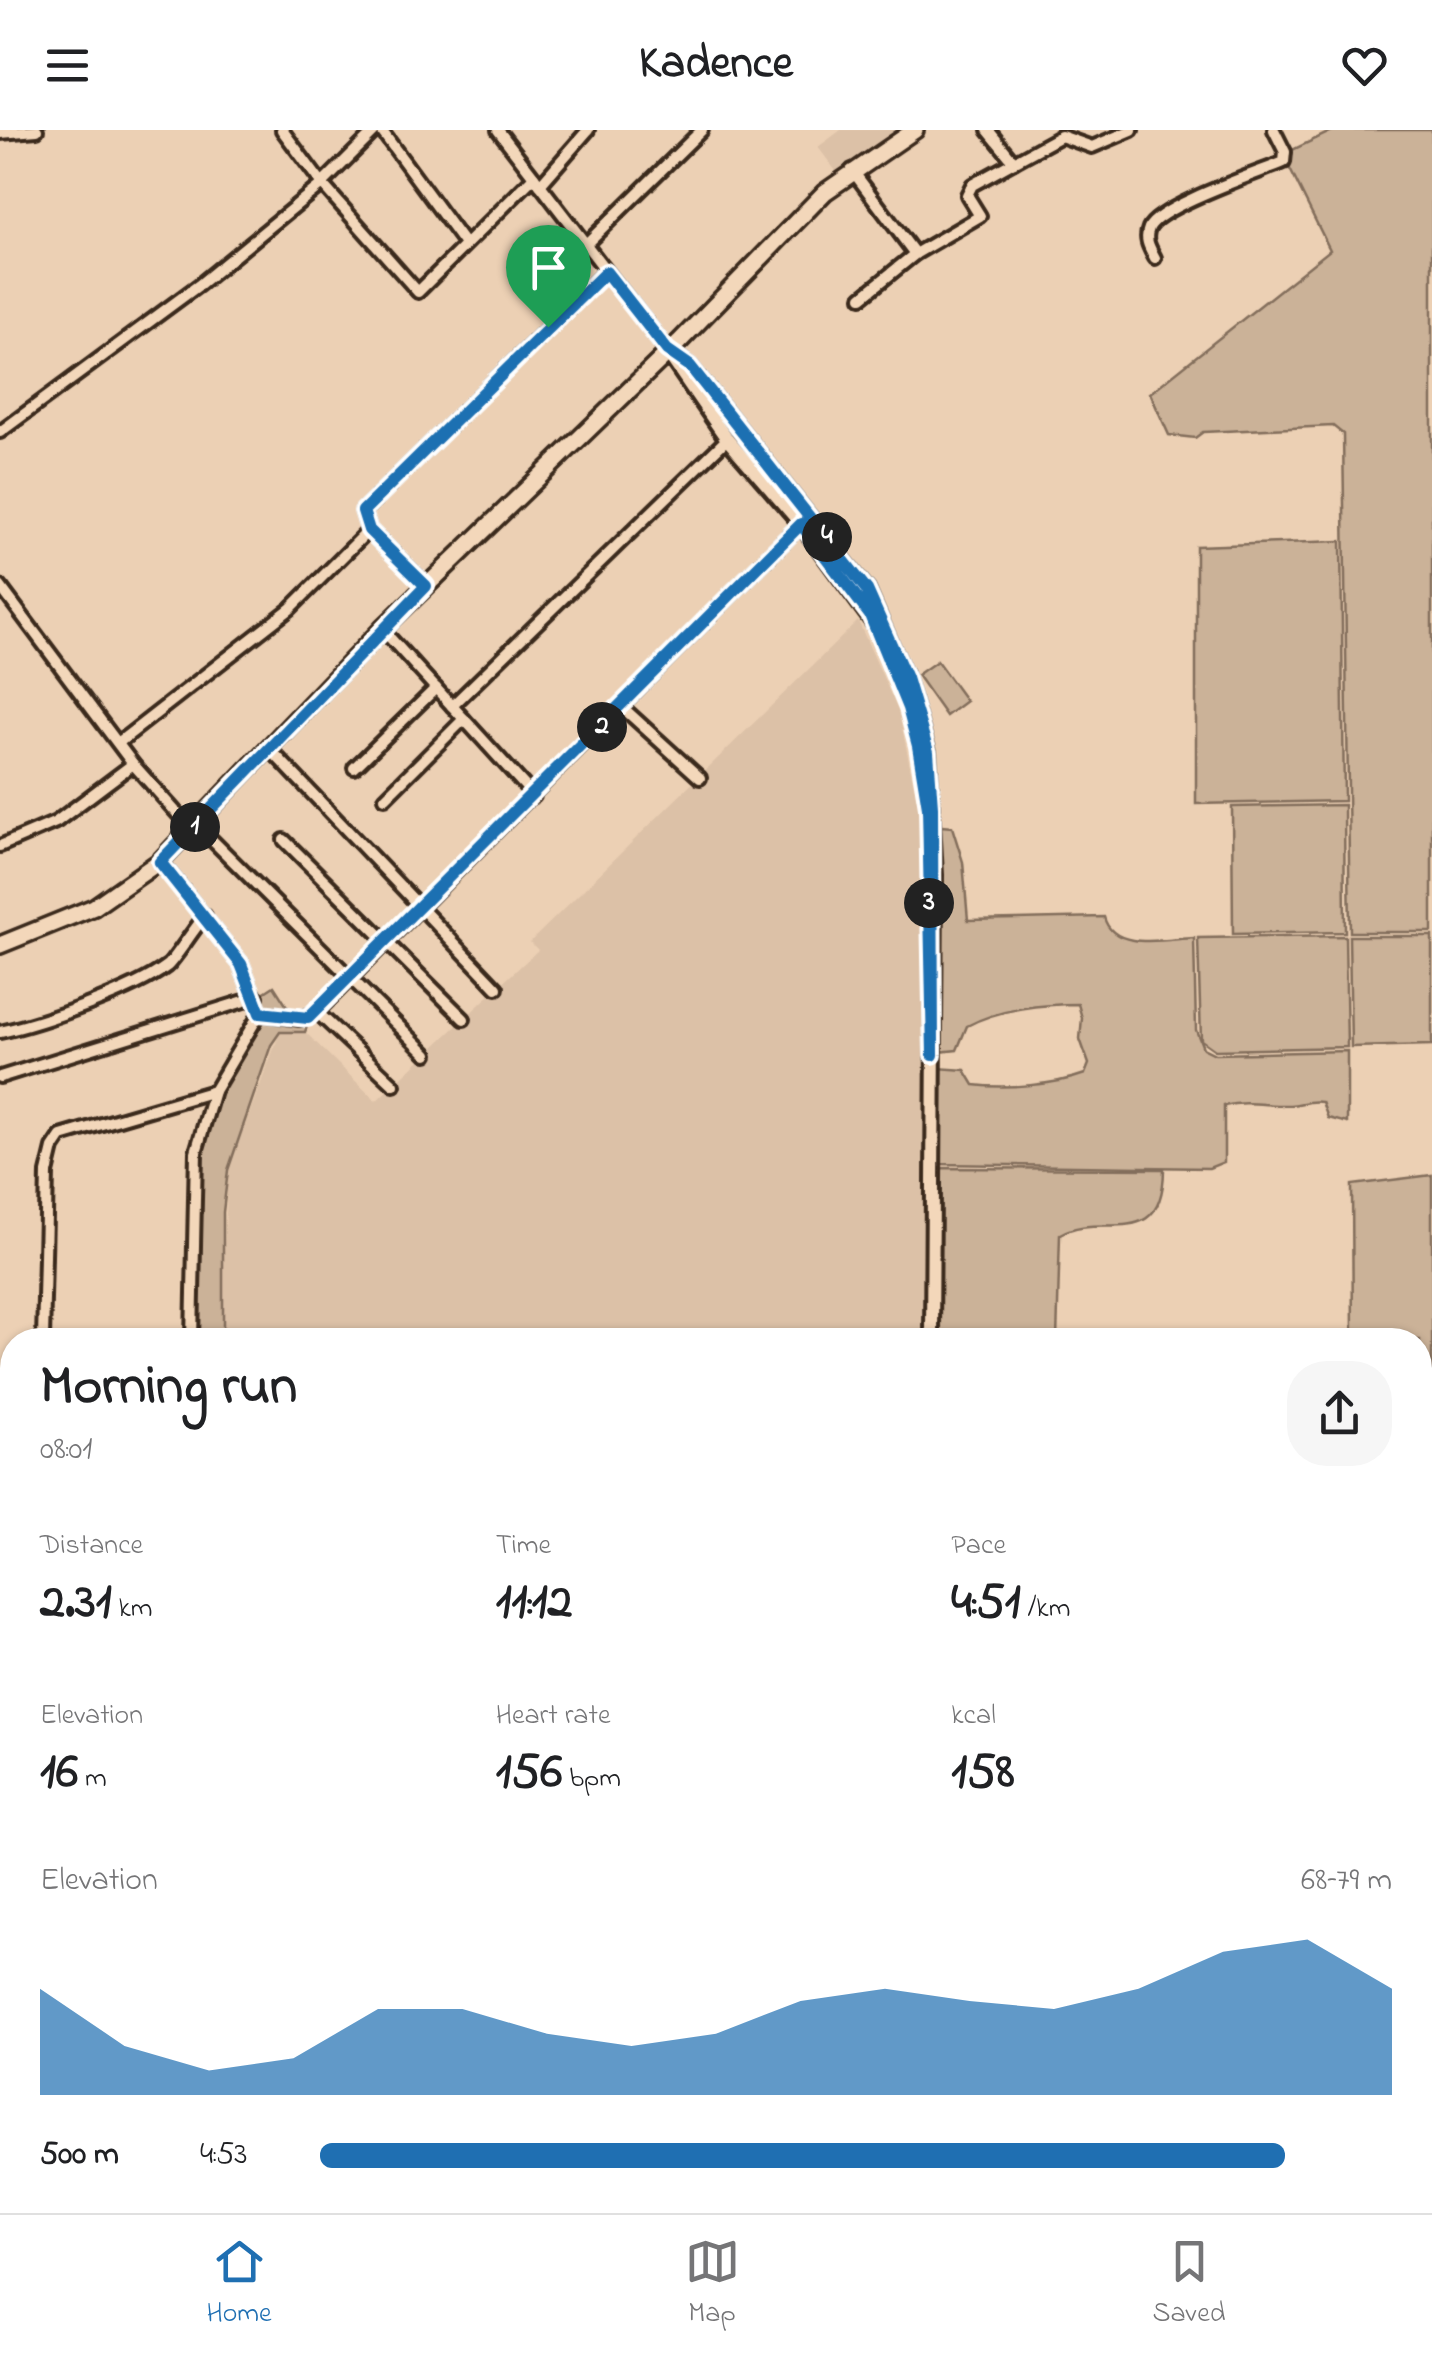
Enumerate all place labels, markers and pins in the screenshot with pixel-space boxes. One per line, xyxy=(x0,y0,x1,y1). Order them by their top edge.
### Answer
pin xyxy=(506,225,591,328)
pin: 4 xyxy=(802,512,852,562)
pin: 2 xyxy=(577,702,627,752)
pin: 1 xyxy=(170,802,220,852)
pin: 3 xyxy=(904,878,954,928)

